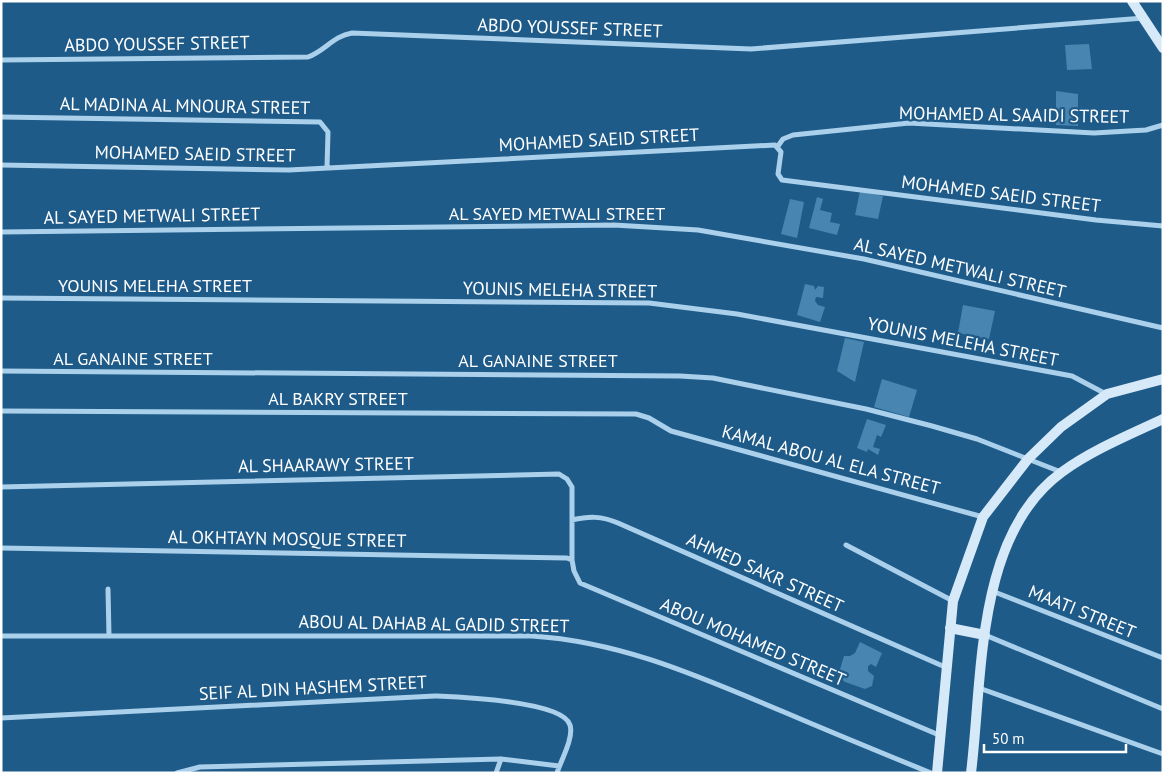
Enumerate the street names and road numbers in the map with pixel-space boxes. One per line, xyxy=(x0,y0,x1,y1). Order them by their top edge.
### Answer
street label: ABDO YOUSSEF STREET xyxy=(477,13,663,42)
street label: ABDO YOUSSEF STREET xyxy=(64,30,250,57)
street label: AL MADINA AL MNOURA STREET xyxy=(60,92,310,119)
street label: MOHAMED AL SAAIDI STREET xyxy=(899,101,1129,128)
street label: MOHAMED SAEID STREET xyxy=(498,123,700,156)
street label: MOHAMED SAEID STREET xyxy=(94,140,296,167)
street label: MOHAMED SAEID STREET xyxy=(900,170,1102,217)
street label: AL SAYED METWALI STREET xyxy=(43,202,261,229)
street label: AL SAYED METWALI STREET xyxy=(449,202,665,225)
street label: AL SAYED METWALI STREET xyxy=(852,232,1068,303)
street label: YOUNIS MELEHA STREET xyxy=(58,274,252,297)
street label: YOUNIS MELEHA STREET xyxy=(463,276,657,303)
street label: YOUNIS MELEHA STREET xyxy=(866,312,1061,371)
street label: AL GANAINE STREET xyxy=(53,347,213,370)
street label: AL GANAINE STREET xyxy=(458,349,618,372)
street label: AL BAKRY STREET xyxy=(268,387,408,410)
street label: KAMAL ABOU AL ELA STREET xyxy=(720,419,943,500)
street label: AL SHAARAWY STREET xyxy=(238,451,414,478)
street label: AL OKHTAYN MOSQUE STREET xyxy=(168,525,406,552)
street label: AHMED SAKR STREET xyxy=(683,528,847,617)
street label: MAATI STREET xyxy=(1025,580,1139,643)
street label: ABOU MOHAMED STREET xyxy=(657,592,849,691)
street label: ABOU AL DAHAB AL GADID STREET xyxy=(298,610,570,637)
street label: SEIF AL DIN HASHEM STREET xyxy=(198,670,428,705)

